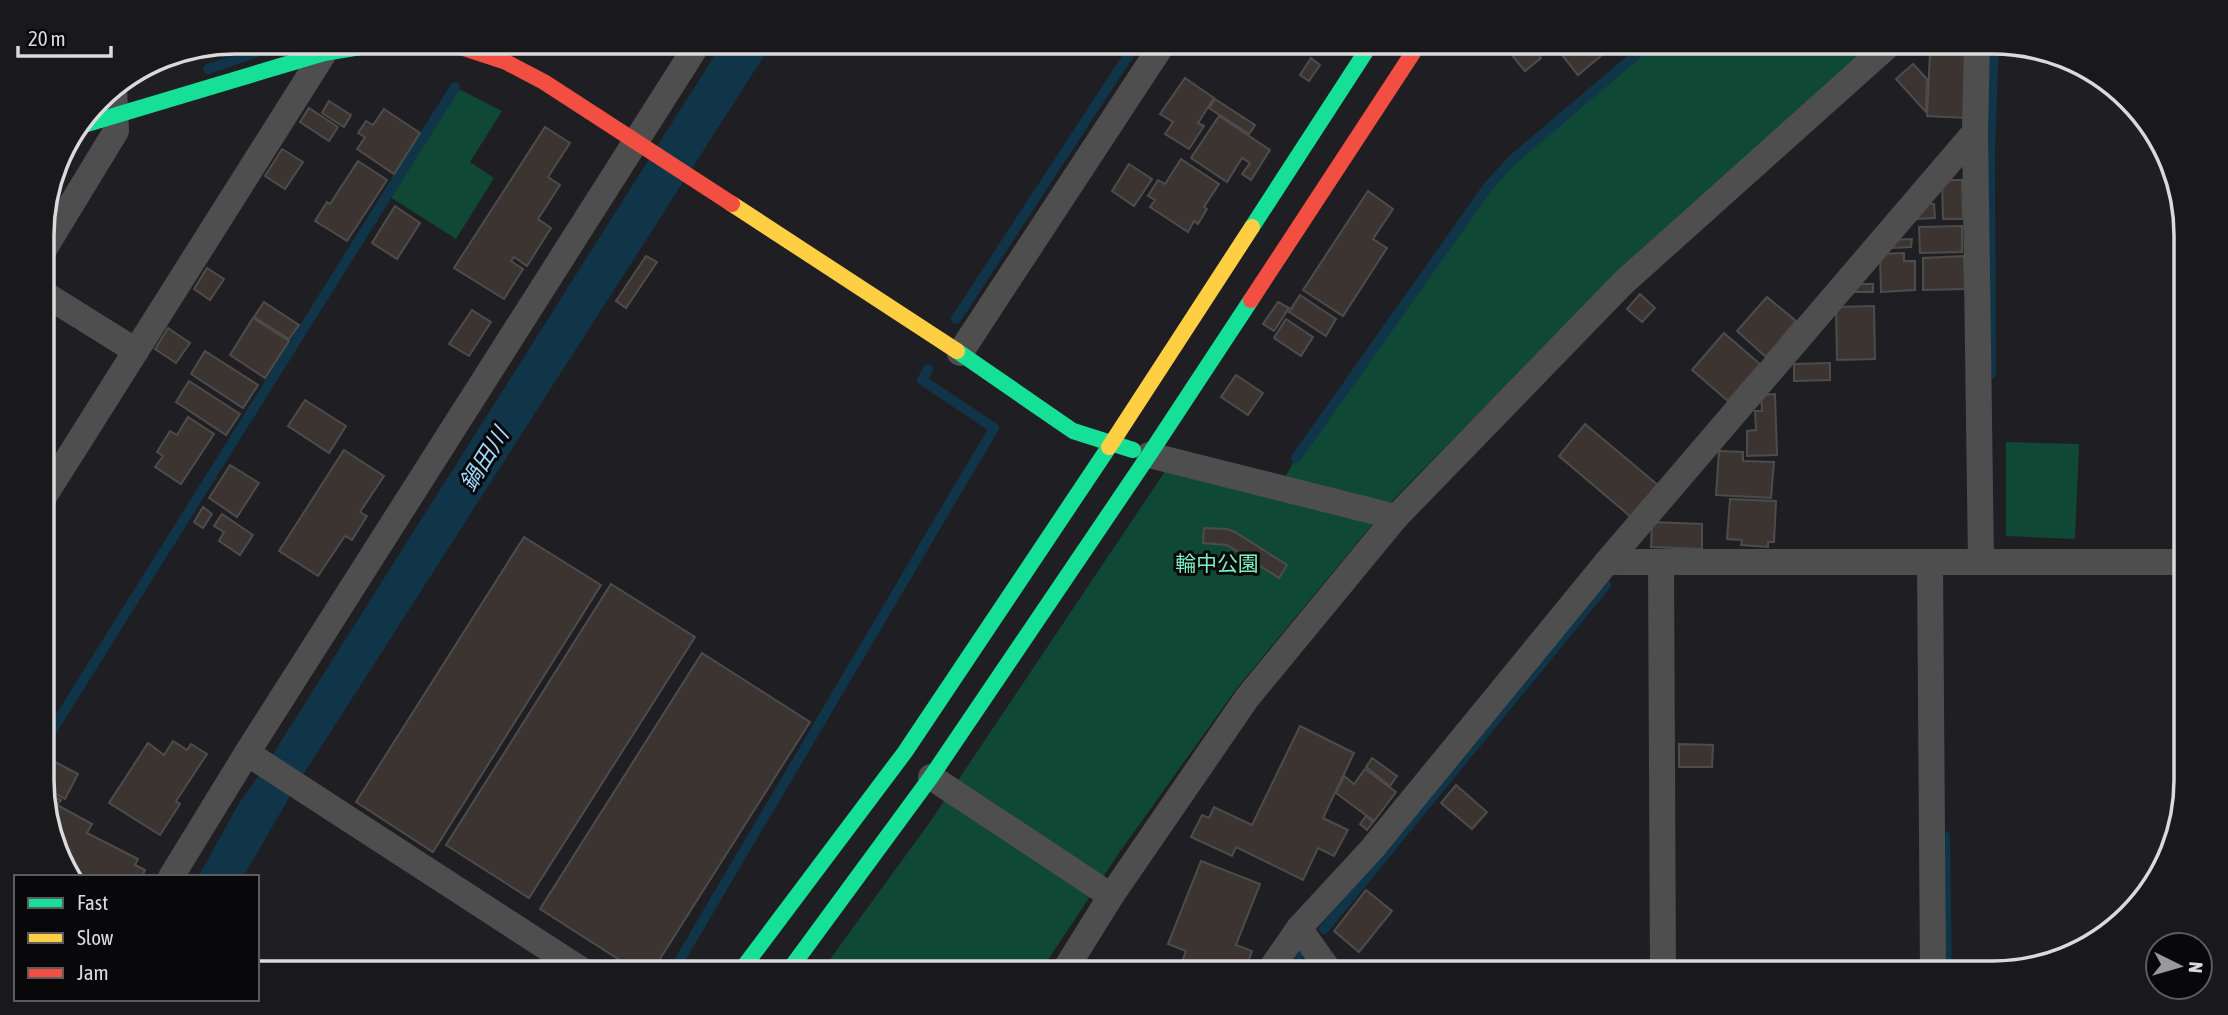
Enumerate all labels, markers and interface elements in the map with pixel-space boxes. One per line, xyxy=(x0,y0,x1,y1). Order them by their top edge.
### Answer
scale bar xyxy=(18,14,110,58)
text: 20 m xyxy=(28,26,66,50)
water label: 鍋田川 xyxy=(455,420,515,495)
park label: 輪中公園 xyxy=(1175,551,1259,575)
legend xyxy=(14,875,259,1001)
text: Fast xyxy=(77,890,108,914)
text: Slow xyxy=(77,925,114,949)
north arrow xyxy=(2144,931,2214,1001)
text: Jam xyxy=(77,960,109,984)
text: N xyxy=(2184,961,2207,974)

